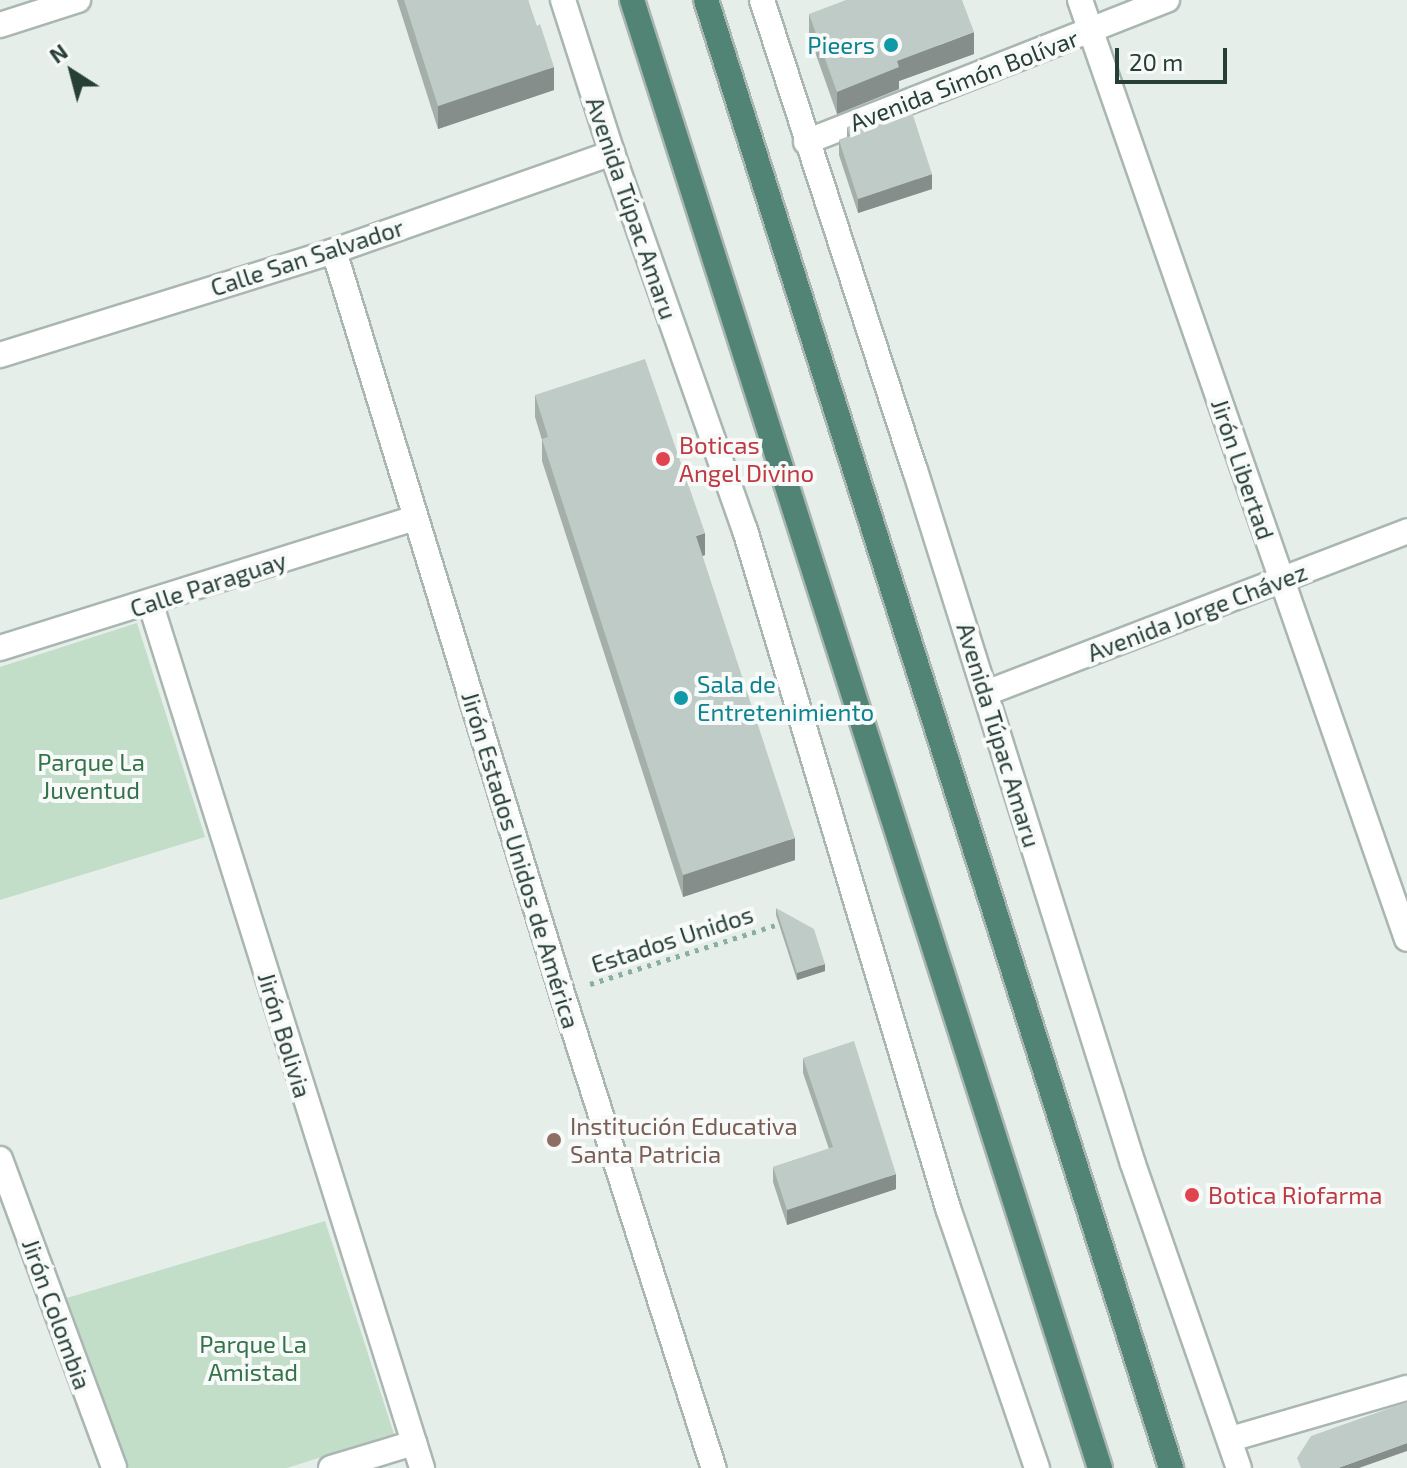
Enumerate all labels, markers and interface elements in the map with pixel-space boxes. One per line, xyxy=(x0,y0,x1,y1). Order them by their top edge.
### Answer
street label: Avenida Simón Bolívar xyxy=(846,23,1082,137)
place label: Pieers xyxy=(807,31,875,59)
north arrow xyxy=(32,32,112,112)
scale bar xyxy=(1119,32,1231,82)
marker: Pieers xyxy=(882,36,900,54)
text: N xyxy=(44,37,72,68)
text: 20 m xyxy=(1129,47,1183,76)
street label: Avenida Túpac Amaru xyxy=(580,93,684,323)
street label: Calle San Salvador xyxy=(207,212,407,302)
street label: Jirón Libertad xyxy=(1205,395,1281,543)
place label: Boticas Angel Divino xyxy=(679,431,815,487)
marker: Boticas Angel Divino xyxy=(654,450,672,468)
street label: Calle Paraguay xyxy=(126,545,290,623)
street label: Avenida Jorge Chávez xyxy=(1083,557,1311,667)
street label: Avenida Túpac Amaru xyxy=(951,619,1047,851)
place label: Sala de Entretenimiento xyxy=(697,670,874,726)
street label: Jirón Estados Unidos de América xyxy=(456,688,586,1032)
marker: Sala de Entretenimiento xyxy=(672,689,690,707)
park label: Parque La Juventud xyxy=(37,748,145,804)
street label: Estados Unidos xyxy=(588,899,756,979)
street label: Jirón Bolivia xyxy=(252,969,318,1101)
place label: Institución Educativa Santa Patricia xyxy=(570,1112,798,1168)
marker: Institución Educativa Santa Patricia xyxy=(545,1131,563,1149)
place label: Botica Riofarma xyxy=(1208,1181,1382,1209)
marker: Botica Riofarma xyxy=(1183,1186,1201,1204)
street label: Jirón Colombia xyxy=(16,1235,98,1393)
park label: Parque La Amistad xyxy=(199,1330,307,1386)

